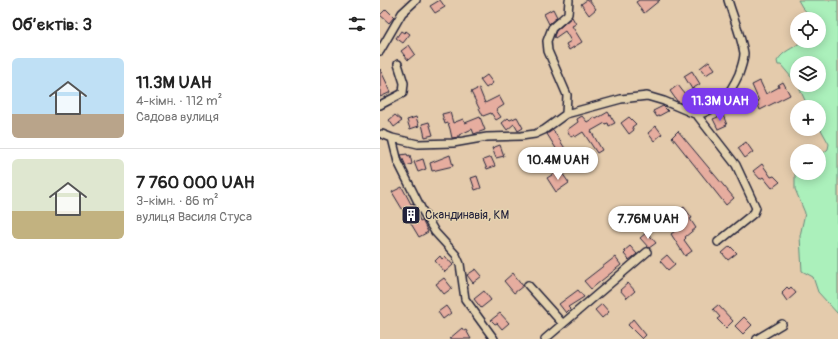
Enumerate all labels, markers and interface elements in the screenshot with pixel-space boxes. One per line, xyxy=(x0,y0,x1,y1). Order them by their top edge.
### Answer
map controls xyxy=(790,12,826,180)
button: locate xyxy=(790,12,826,48)
icon: filters xyxy=(346,13,368,35)
text: Об’єктів: 3 xyxy=(12,14,92,35)
button: layers xyxy=(790,56,826,92)
text: 11.3M UAH xyxy=(136,72,211,93)
icon: home xyxy=(44,74,92,122)
pin: 11.3M UAH xyxy=(674,88,766,122)
text: 4-кімн. · 112 m² xyxy=(136,93,222,109)
text: 11.3M UAH xyxy=(691,93,749,109)
button: + xyxy=(790,100,826,136)
text: Садова вулиця xyxy=(136,109,219,125)
button: − xyxy=(790,144,826,180)
pin: 10.4M UAH xyxy=(512,147,604,181)
text: 10.4M UAH xyxy=(527,152,589,168)
text: 7 760 000 UAH xyxy=(136,172,254,193)
icon: home xyxy=(44,175,92,223)
text: 3-кімн. · 86 m² xyxy=(136,193,219,209)
building icon: Скандинавія, КМ xyxy=(400,204,422,226)
pin: 7.76M UAH xyxy=(602,206,694,240)
place label: Скандинавія, КМ xyxy=(425,208,510,223)
text: вулиця Василя Стуса xyxy=(136,209,252,225)
text: 7.76M UAH xyxy=(617,211,679,227)

